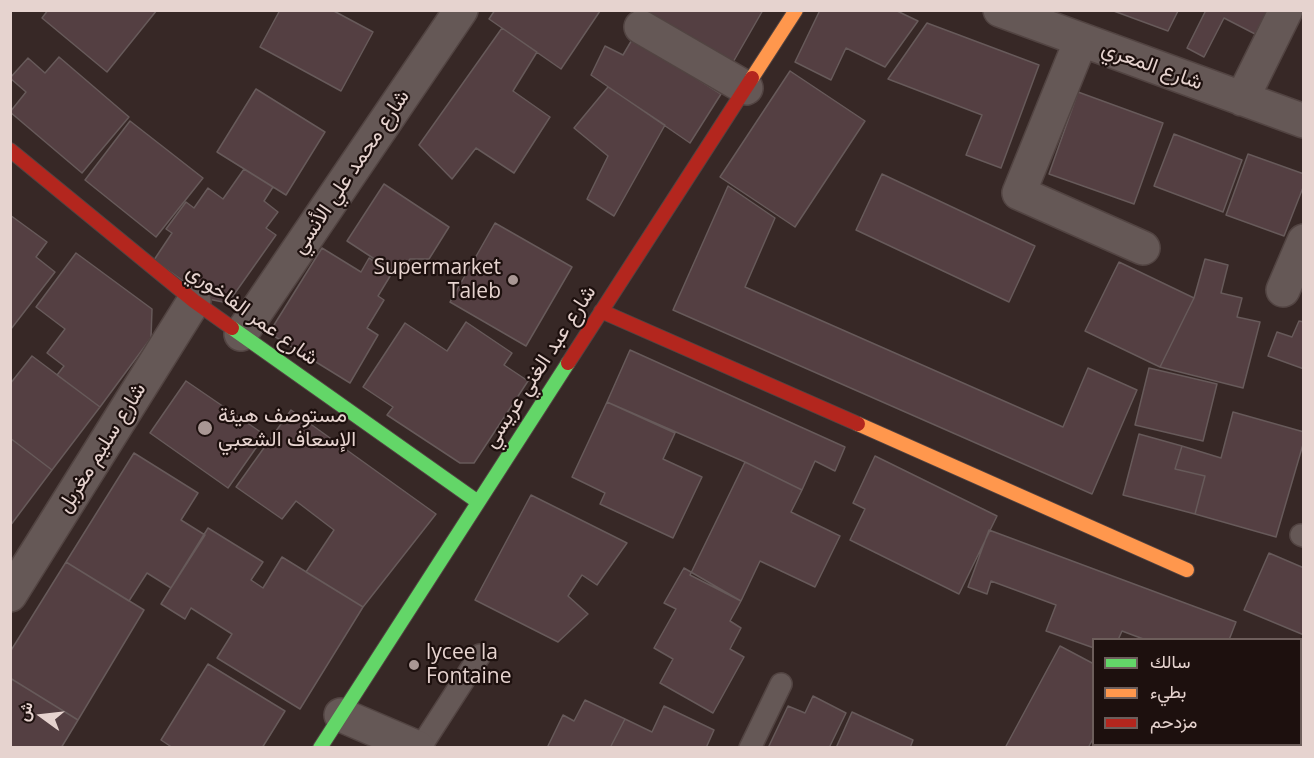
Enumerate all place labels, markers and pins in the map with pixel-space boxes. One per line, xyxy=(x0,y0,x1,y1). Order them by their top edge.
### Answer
place label: Supermarket Taleb xyxy=(373,255,501,305)
marker: Supermarket Taleb xyxy=(506,273,520,287)
place label: مستوصف هيئة الإسعاف الشعبي xyxy=(218,403,356,453)
marker: مستوصف هيئة الإسعاف الشعبي xyxy=(196,419,214,437)
place label: lycee la Fontaine xyxy=(426,640,511,690)
marker: lycee la Fontaine xyxy=(407,658,421,672)

